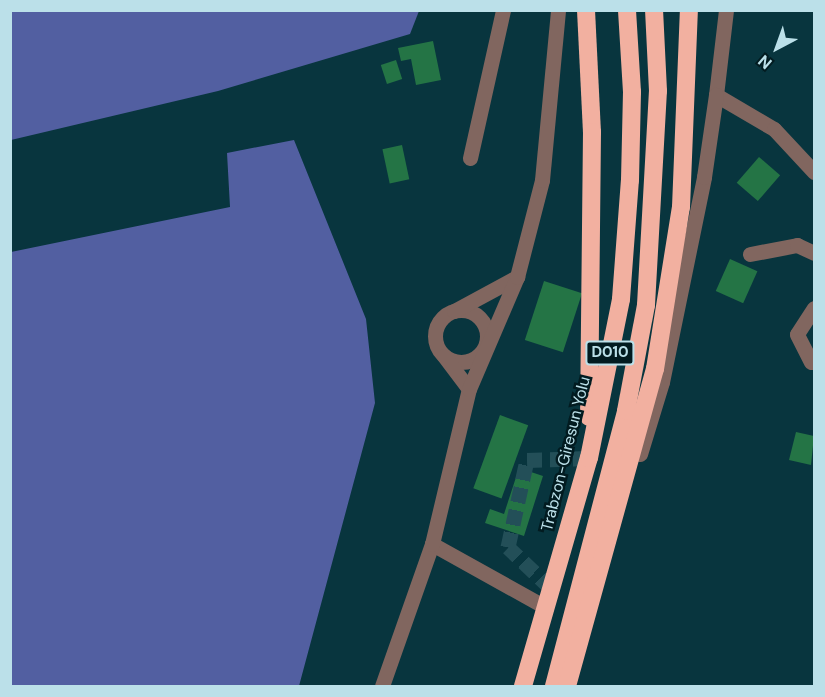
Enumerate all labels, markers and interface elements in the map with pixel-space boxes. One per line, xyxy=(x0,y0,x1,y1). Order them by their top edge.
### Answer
north arrow xyxy=(747,18,807,78)
text: N xyxy=(754,50,776,74)
road number: D010 xyxy=(584,341,636,365)
street label: Trabzon-Giresun Yolu xyxy=(537,375,595,533)

